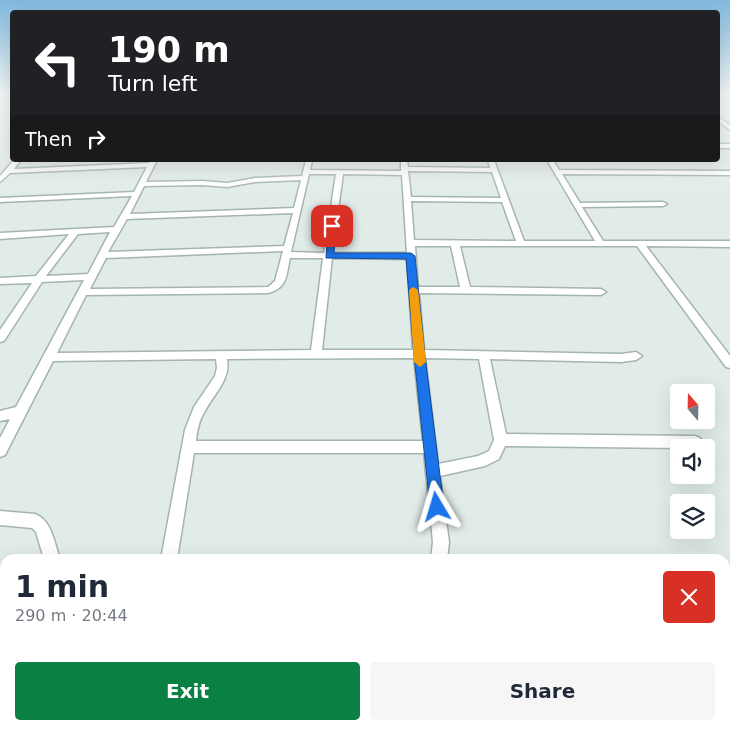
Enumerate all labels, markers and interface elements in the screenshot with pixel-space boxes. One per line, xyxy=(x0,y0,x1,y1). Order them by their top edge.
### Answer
icon: left xyxy=(25,30,90,95)
text: 190 m xyxy=(108,30,230,70)
text: Turn left xyxy=(108,71,197,96)
icon: right xyxy=(82,125,110,153)
text: Then xyxy=(25,128,72,150)
pin xyxy=(311,205,353,247)
icon: arrive xyxy=(318,212,346,240)
north arrow xyxy=(670,384,715,429)
map controls xyxy=(670,384,715,539)
button: sound xyxy=(670,439,715,484)
position arrow xyxy=(410,480,462,532)
button: layers xyxy=(670,494,715,539)
text: 1 min xyxy=(15,569,109,604)
button: close xyxy=(663,571,715,623)
text: 290 m · 20:44 xyxy=(15,606,128,625)
button: Exit xyxy=(15,662,360,720)
button: Share xyxy=(370,662,715,720)

